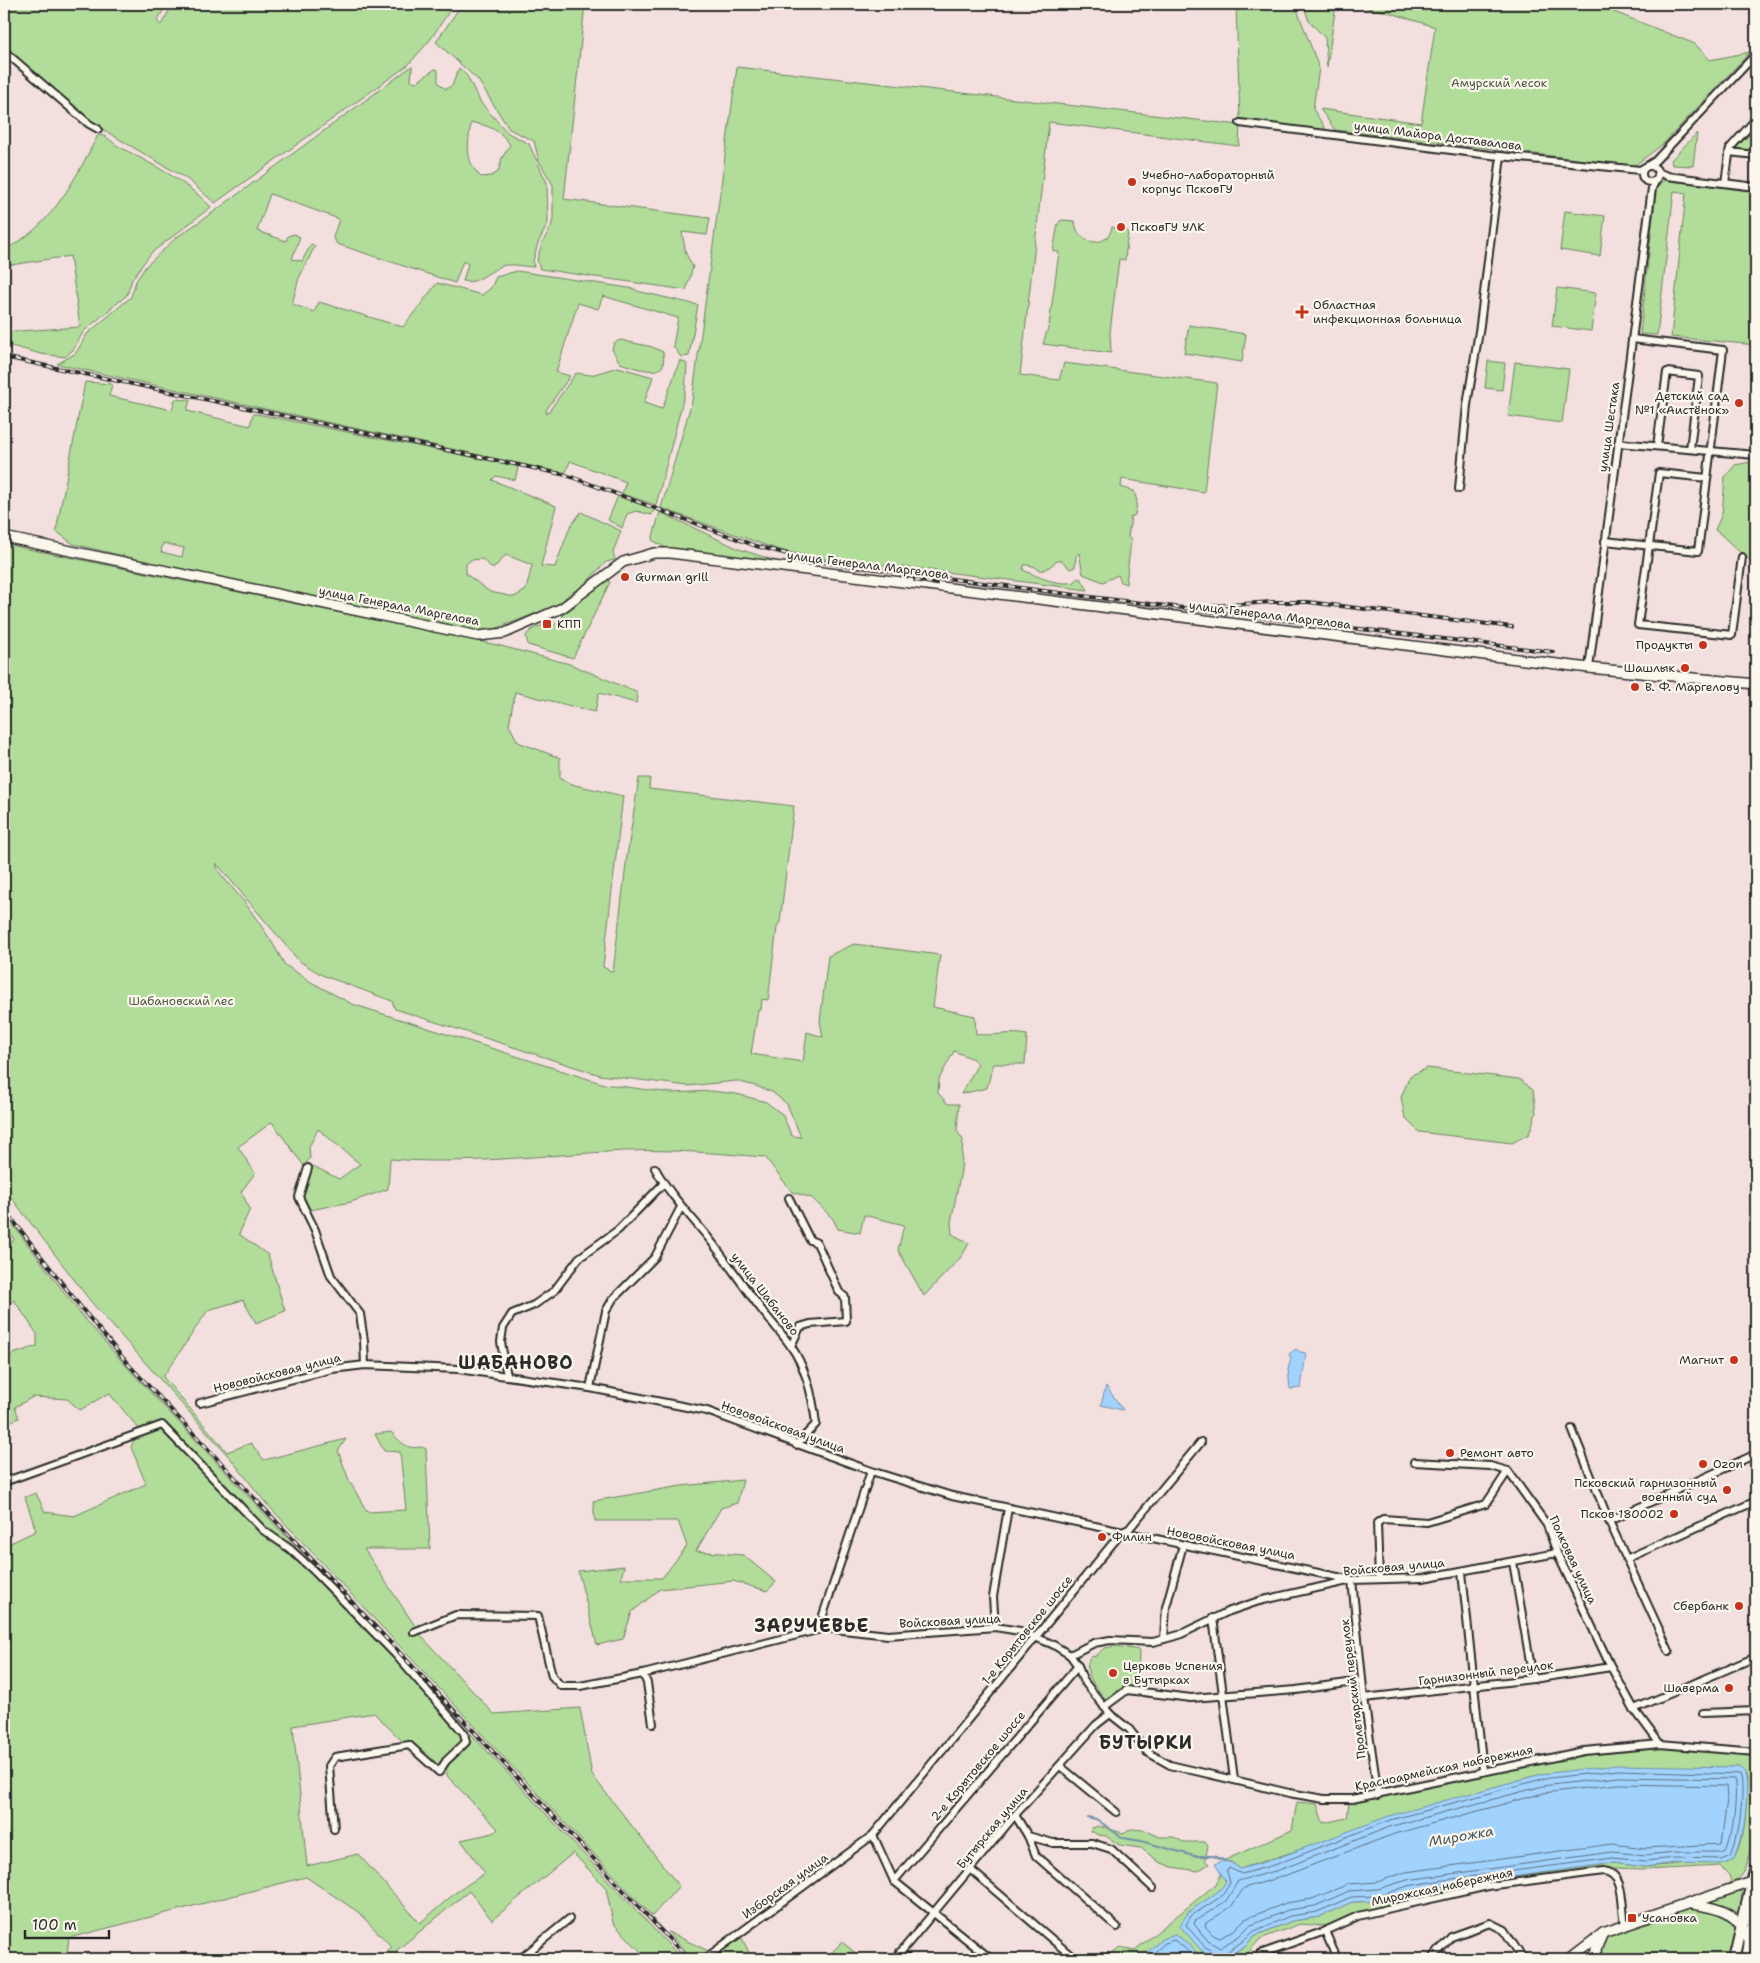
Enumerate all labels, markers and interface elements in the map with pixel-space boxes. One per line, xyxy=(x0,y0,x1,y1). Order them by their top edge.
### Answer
park label: Амурский лесок xyxy=(1451,75,1548,91)
street label: улица Майора Доставалова xyxy=(1353,118,1524,154)
place label: Учебно-лабораторный корпус ПсковГУ xyxy=(1142,167,1275,197)
marker: Учебно-лабораторный корпус ПсковГУ xyxy=(1126,176,1138,188)
place label: ПсковГУ УЛК xyxy=(1131,219,1205,235)
marker: ПсковГУ УЛК xyxy=(1115,221,1127,233)
place label: Областная инфекционная больница xyxy=(1313,297,1462,327)
marker: Областная инфекционная больница xyxy=(1295,305,1309,319)
street label: улица Шестака xyxy=(1595,380,1623,473)
place label: Детский сад №1 «Аистёнок» xyxy=(1635,388,1729,418)
marker: Детский сад №1 «Аистёнок» xyxy=(1733,397,1745,409)
street label: улица Генерала Маргелова xyxy=(786,547,950,583)
place label: Gurman grill xyxy=(635,569,709,585)
marker: Gurman grill xyxy=(619,571,631,583)
street label: улица Генерала Маргелова xyxy=(317,583,481,630)
street label: улица Генерала Маргелова xyxy=(1188,597,1352,633)
place label: КПП xyxy=(557,616,581,632)
marker: КПП xyxy=(541,618,553,630)
place label: Продукты xyxy=(1636,637,1693,653)
marker: Продукты xyxy=(1697,639,1709,651)
place label: Шашлык xyxy=(1624,660,1676,676)
marker: Шашлык xyxy=(1679,662,1691,674)
place label: В. Ф. Маргелову xyxy=(1645,679,1740,695)
marker: В. Ф. Маргелову xyxy=(1629,681,1641,693)
park label: Шабановский лес xyxy=(128,993,234,1009)
street label: улица Шабаново xyxy=(727,1249,803,1339)
street label: Нововойсковая улица xyxy=(212,1349,343,1397)
district label: ШАБАНОВО xyxy=(458,1351,574,1375)
place label: Магнит xyxy=(1679,1352,1725,1368)
marker: Магнит xyxy=(1728,1354,1740,1366)
street label: Нововойсковая улица xyxy=(719,1397,848,1457)
place label: Ремонт авто xyxy=(1460,1445,1534,1461)
marker: Ремонт авто xyxy=(1444,1447,1456,1459)
place label: Ozon xyxy=(1713,1456,1743,1472)
marker: Ozon xyxy=(1697,1458,1709,1470)
place label: Псковский гарнизонный военный суд xyxy=(1574,1475,1717,1505)
marker: Псковский гарнизонный военный суд xyxy=(1721,1484,1733,1496)
place label: Псков 180002 xyxy=(1581,1506,1664,1522)
marker: Псков 180002 xyxy=(1668,1508,1680,1520)
street label: Полковая улица xyxy=(1546,1513,1601,1607)
street label: Нововойсковая улица xyxy=(1165,1523,1297,1563)
place label: Филин xyxy=(1112,1529,1152,1545)
marker: Филин xyxy=(1096,1531,1108,1543)
street label: Войсковая улица xyxy=(1343,1555,1446,1579)
street label: 1-е Корытовское шоссе xyxy=(978,1572,1076,1688)
place label: Сбербанк xyxy=(1673,1598,1730,1614)
marker: Сбербанк xyxy=(1733,1600,1745,1612)
street label: Войсковая улица xyxy=(899,1610,1002,1632)
district label: ЗАРУЧЕВЬЕ xyxy=(755,1614,869,1638)
street label: Пролетарский переулок xyxy=(1336,1618,1370,1760)
street label: Гарнизонный переулок xyxy=(1418,1657,1555,1689)
place label: Церковь Успения в Бутырках xyxy=(1123,1658,1223,1688)
marker: Церковь Успения в Бутырках xyxy=(1107,1667,1119,1679)
place label: Шаверма xyxy=(1664,1680,1720,1696)
marker: Шаверма xyxy=(1723,1682,1735,1694)
street label: 2-е Корытовское шоссе xyxy=(927,1707,1029,1824)
district label: БУТЫРКИ xyxy=(1099,1731,1193,1755)
street label: Красноармейская набережная xyxy=(1353,1741,1535,1795)
street label: Бутырская улица xyxy=(953,1783,1031,1872)
water label: Мирожка xyxy=(1427,1821,1495,1851)
street label: Изборская улица xyxy=(739,1849,831,1922)
street label: Мирожская набережная xyxy=(1370,1864,1514,1910)
scale bar xyxy=(25,1908,109,1940)
place label: Усановка xyxy=(1642,1910,1697,1926)
marker: Усановка xyxy=(1626,1912,1638,1924)
text: 100 m xyxy=(32,1915,77,1935)

